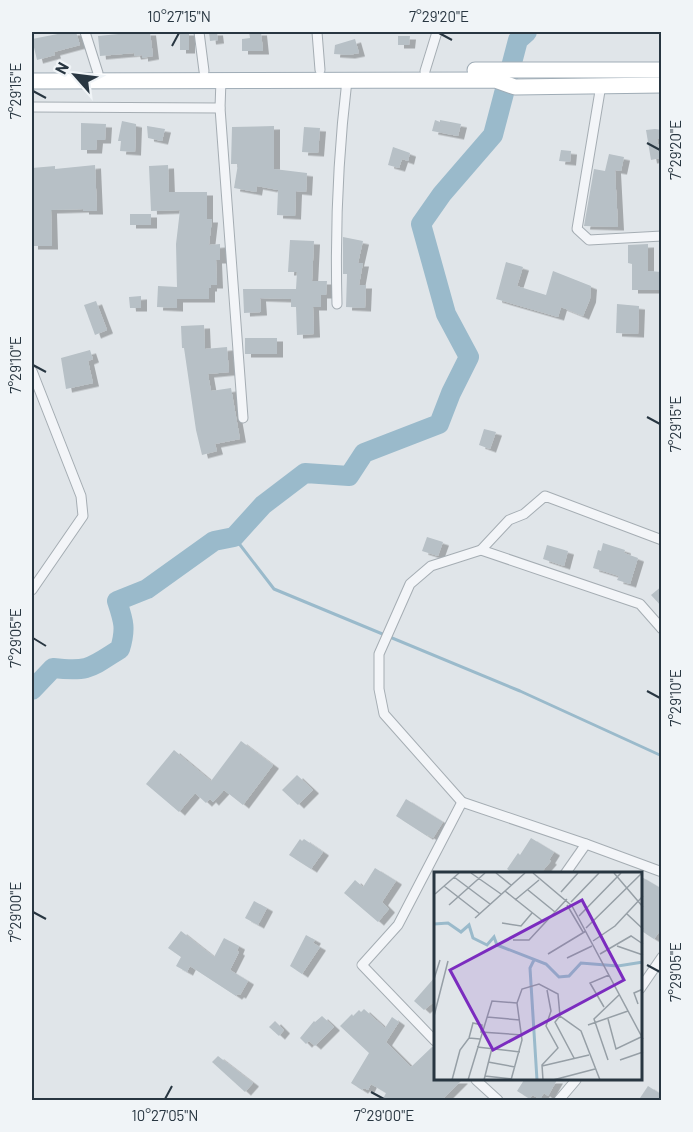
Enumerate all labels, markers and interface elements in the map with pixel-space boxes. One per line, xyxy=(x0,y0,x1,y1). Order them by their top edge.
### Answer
text: 10°27'15"N xyxy=(147,7,211,25)
text: 7°29'20"E xyxy=(409,7,469,25)
north arrow xyxy=(45,45,105,105)
text: N xyxy=(50,59,72,77)
text: 7°29'15"E xyxy=(6,63,24,119)
text: 7°29'20"E xyxy=(666,120,684,180)
text: 7°29'10"E xyxy=(6,336,24,394)
text: 7°29'15"E xyxy=(666,396,684,452)
text: 7°29'05"E xyxy=(6,608,24,668)
text: 7°29'10"E xyxy=(666,669,684,727)
inset map xyxy=(434,872,642,1081)
text: 7°29'00"E xyxy=(6,882,24,942)
text: 7°29'05"E xyxy=(666,942,684,1002)
text: 10°27'05"N xyxy=(132,1106,198,1124)
text: 7°29'00"E xyxy=(354,1106,414,1124)

